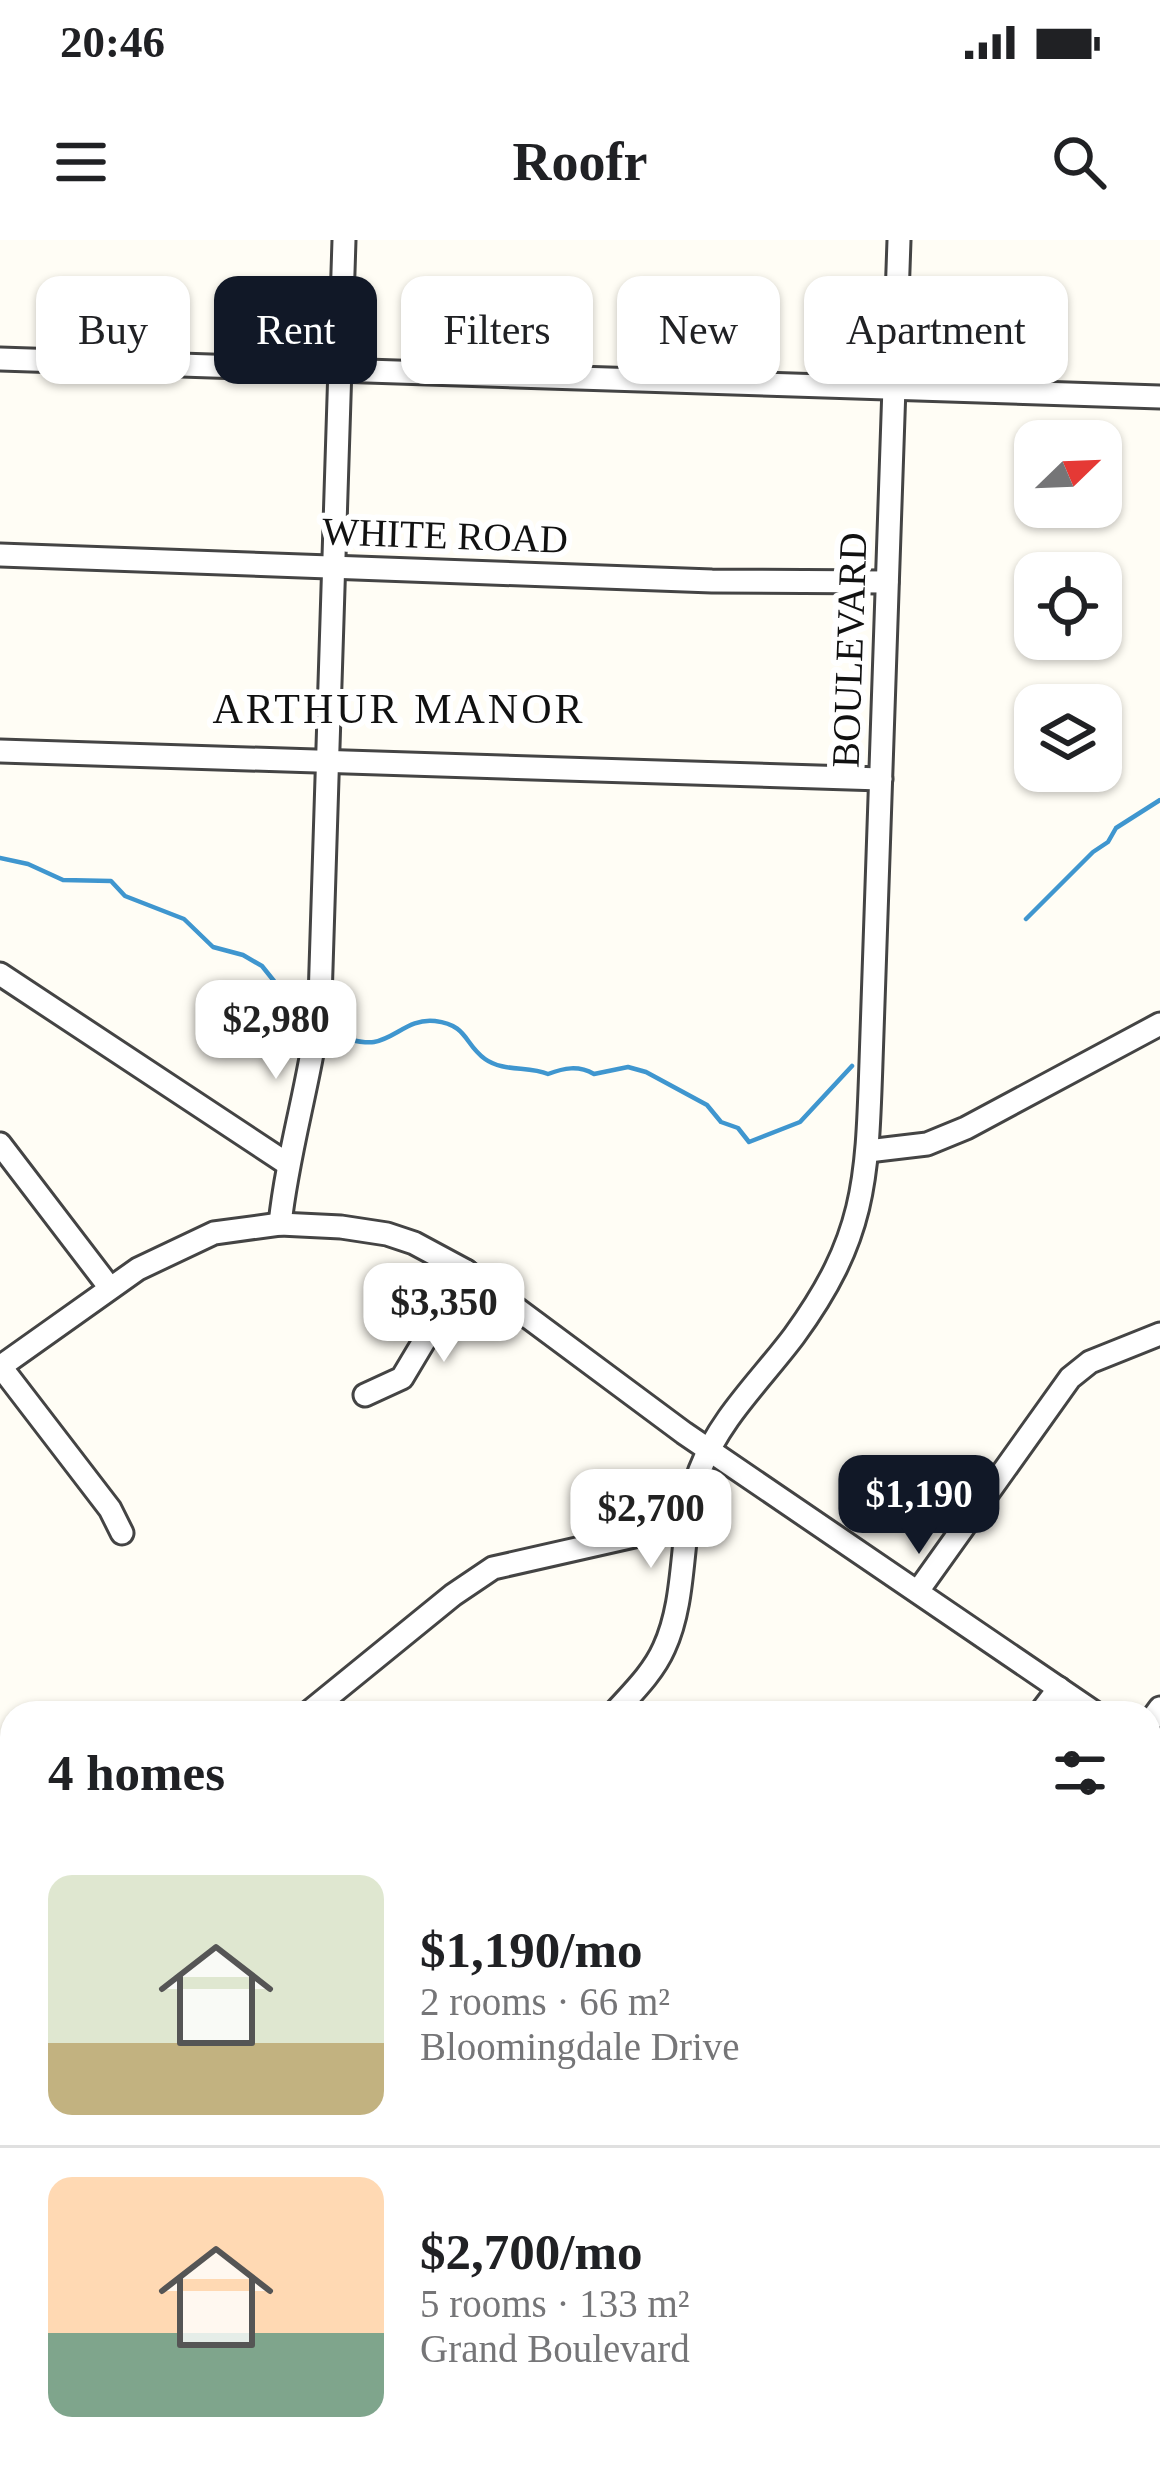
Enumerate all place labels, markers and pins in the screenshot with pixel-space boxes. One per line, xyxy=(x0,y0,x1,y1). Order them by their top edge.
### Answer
pin: $2,980 xyxy=(178,980,374,1082)
pin: $3,350 xyxy=(346,1263,542,1365)
pin: $1,190 xyxy=(821,1455,1017,1557)
pin: $2,700 xyxy=(553,1469,749,1571)

